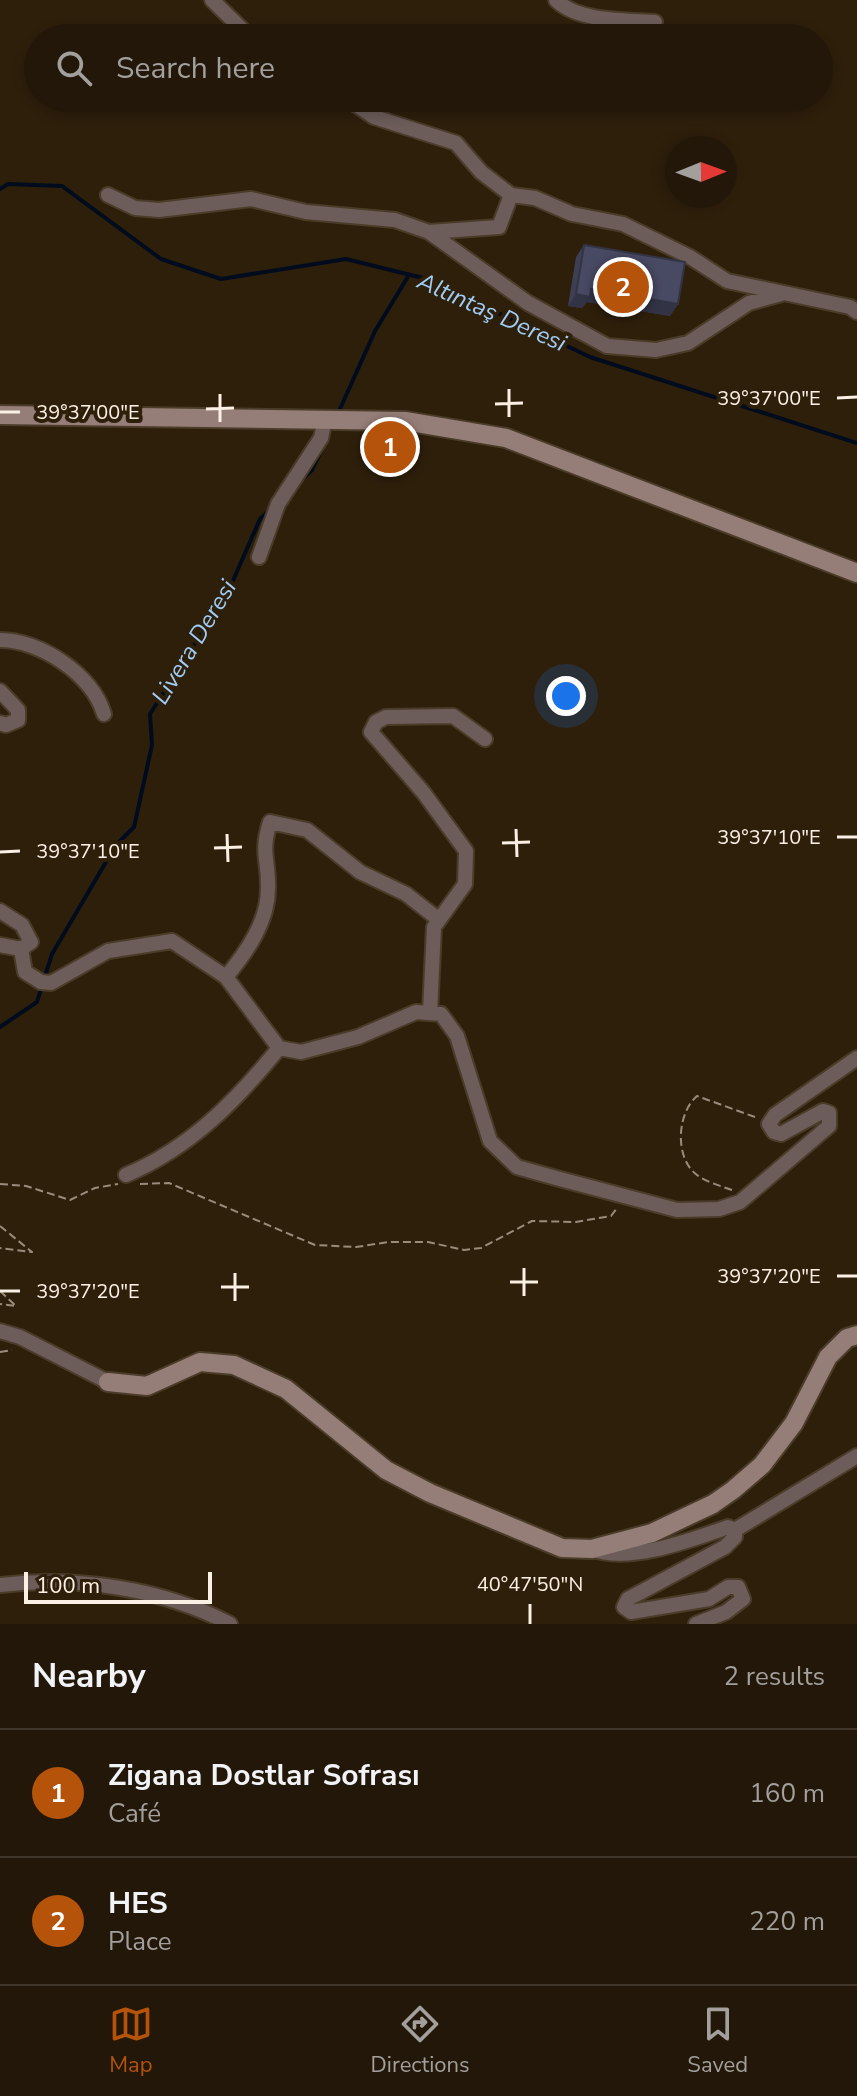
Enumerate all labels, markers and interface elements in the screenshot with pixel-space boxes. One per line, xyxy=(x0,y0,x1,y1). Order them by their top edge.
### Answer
search box xyxy=(24,24,833,112)
icon: search xyxy=(52,46,96,90)
text: Search here xyxy=(116,48,275,89)
north arrow xyxy=(665,136,737,208)
pin: 2 xyxy=(597,257,649,317)
water label: Altıntaş Deresi xyxy=(412,264,572,359)
text: 39°37'00"E xyxy=(717,385,821,412)
text: 39°37'00"E xyxy=(36,399,140,426)
pin: 1 xyxy=(364,417,416,477)
water label: Livera Deresi xyxy=(144,573,244,710)
your location xyxy=(546,676,586,716)
text: 39°37'10"E xyxy=(717,824,821,851)
text: 39°37'10"E xyxy=(36,838,140,865)
text: 39°37'20"E xyxy=(717,1263,821,1290)
text: 39°37'20"E xyxy=(36,1278,140,1305)
scale bar xyxy=(24,1568,212,1604)
text: 100 m xyxy=(36,1571,100,1601)
text: 40°47'50"N xyxy=(477,1571,583,1598)
text: Nearby xyxy=(32,1653,146,1699)
text: 2 results xyxy=(724,1659,825,1694)
text: Zigana Dostlar Sofrası xyxy=(108,1755,420,1796)
text: 1 xyxy=(50,1776,66,1811)
text: 160 m xyxy=(749,1776,825,1811)
text: Café xyxy=(108,1796,161,1831)
text: HES xyxy=(108,1883,168,1924)
text: 2 xyxy=(50,1904,66,1939)
text: 220 m xyxy=(749,1904,825,1939)
text: Place xyxy=(108,1924,172,1959)
tab: Map xyxy=(109,2002,153,2080)
tab: Directions xyxy=(371,2002,470,2080)
tab: Saved xyxy=(687,2002,748,2080)

